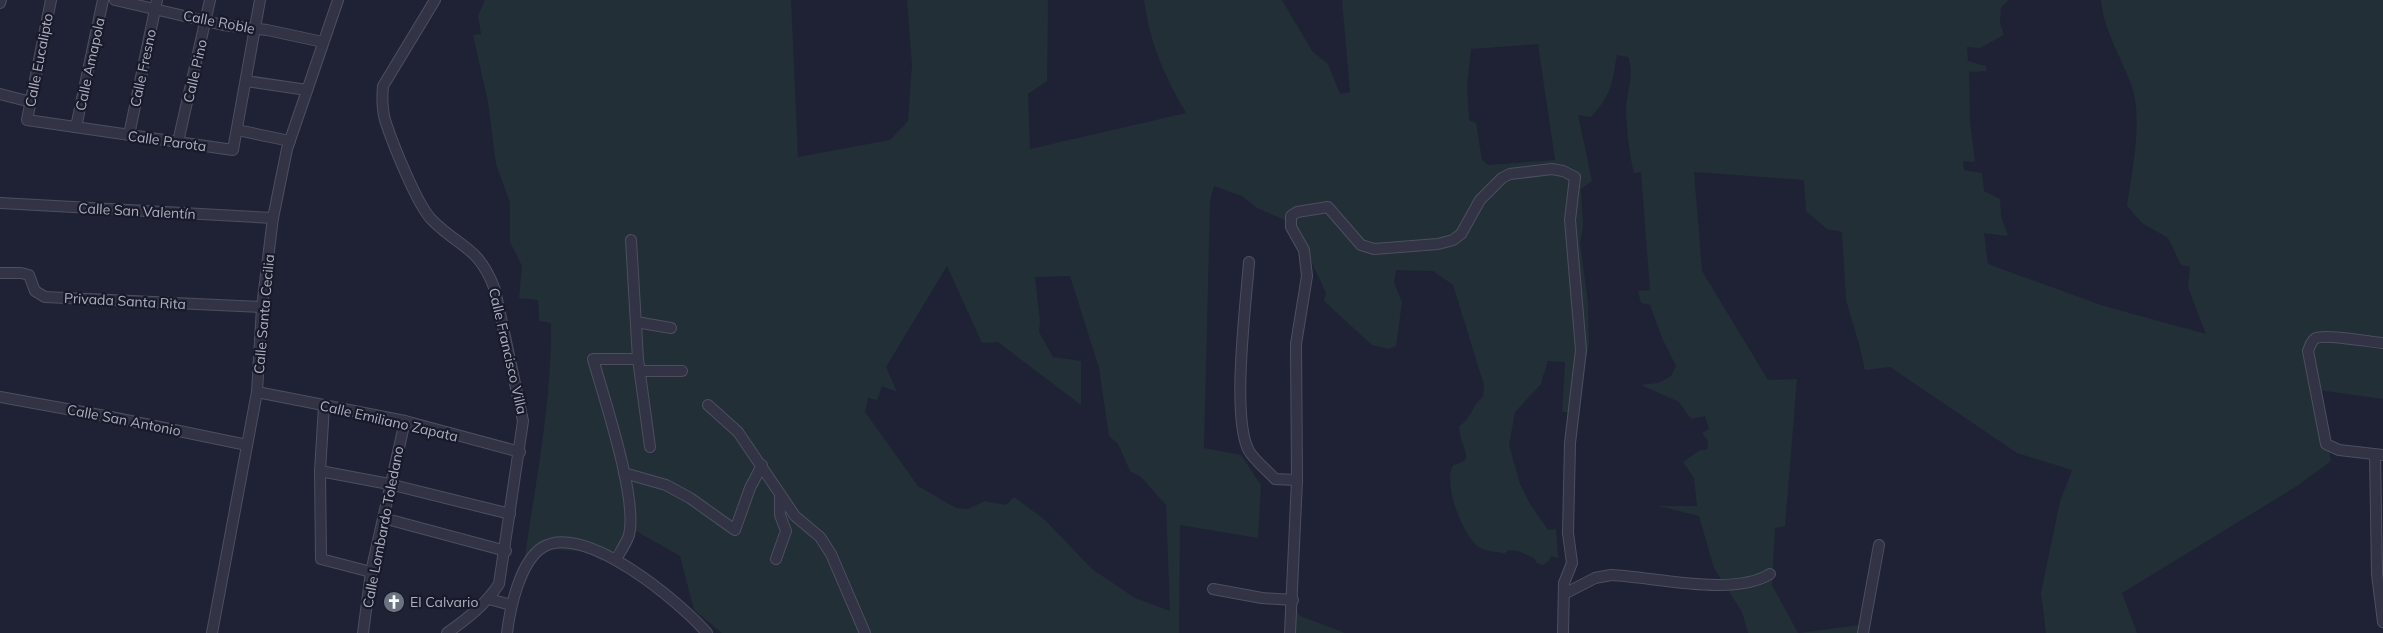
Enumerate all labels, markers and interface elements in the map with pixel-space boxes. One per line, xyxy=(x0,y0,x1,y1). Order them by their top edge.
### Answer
street label: Calle Roble xyxy=(182,6,256,38)
street label: Calle Eucalipto xyxy=(21,12,57,108)
street label: Calle Amapola xyxy=(71,16,109,112)
street label: Calle Fresno xyxy=(126,27,160,109)
street label: Calle Pino xyxy=(179,38,211,104)
street label: Calle Parota xyxy=(127,127,207,155)
street label: Calle San Valentín xyxy=(78,199,196,223)
street label: Calle Santa Cecilia xyxy=(250,253,278,375)
street label: Calle Francisco Villa xyxy=(485,286,531,416)
street label: Privada Santa Rita xyxy=(64,289,186,313)
street label: Calle Emiliano Zapata xyxy=(318,396,460,446)
street label: Calle San Antonio xyxy=(66,400,182,440)
street label: Calle Lombardo Toledano xyxy=(358,444,408,610)
church icon: El Calvario xyxy=(382,590,406,614)
place label: El Calvario xyxy=(410,593,478,611)

